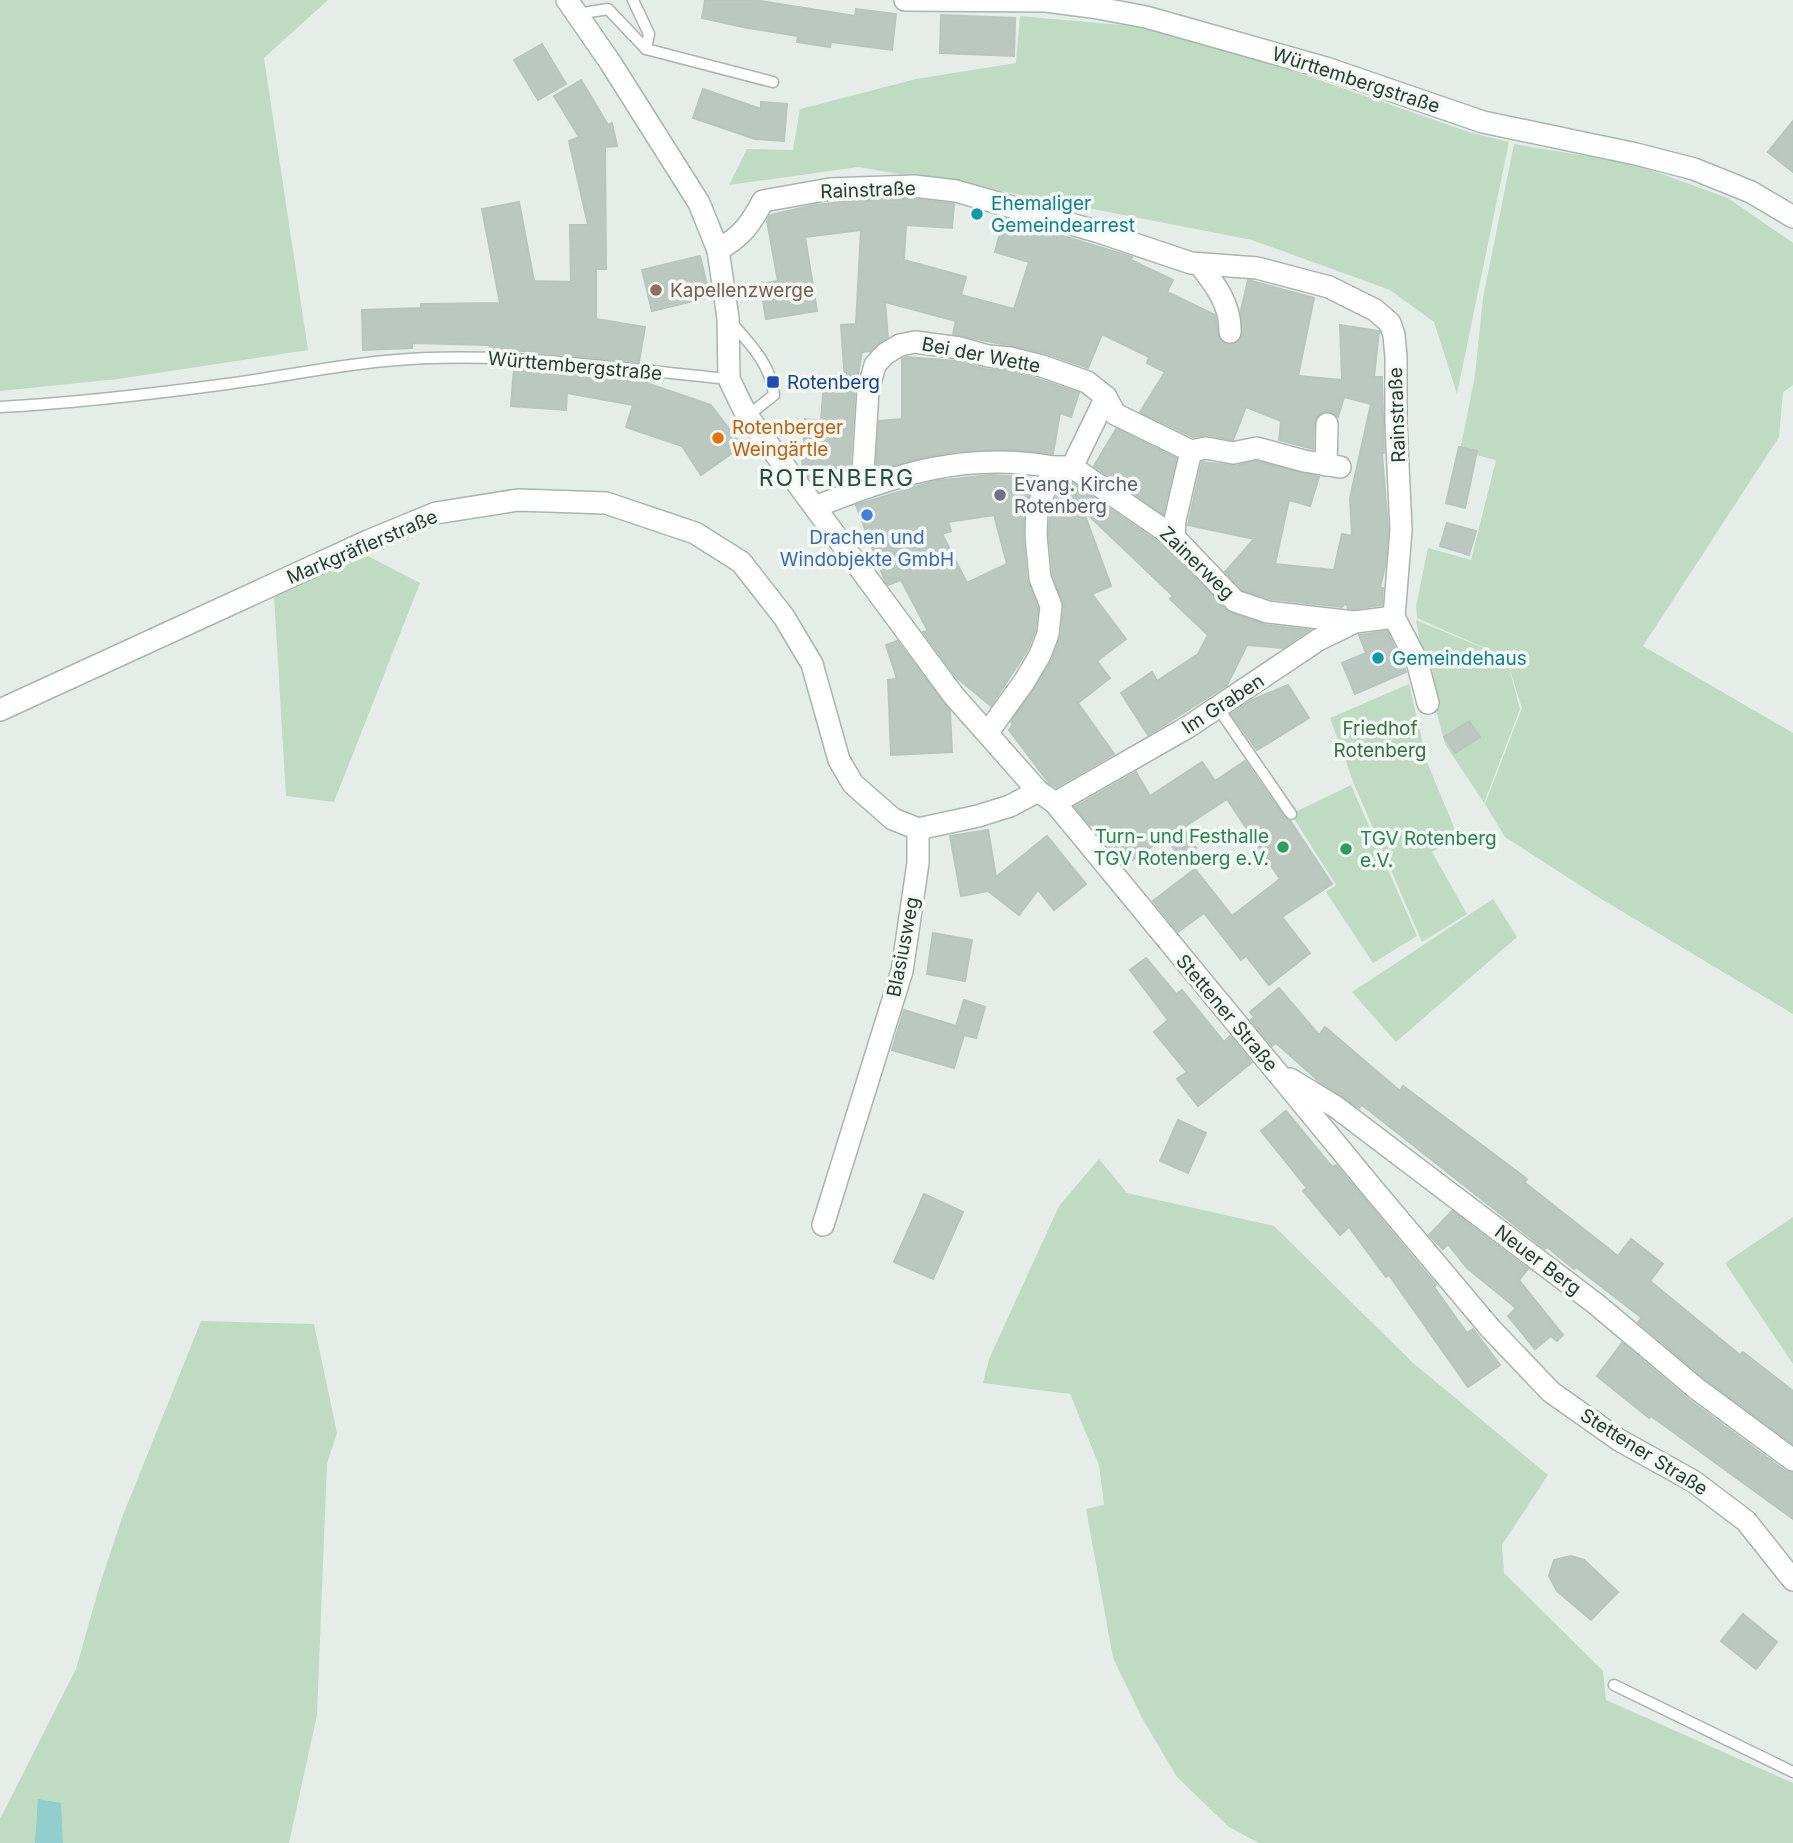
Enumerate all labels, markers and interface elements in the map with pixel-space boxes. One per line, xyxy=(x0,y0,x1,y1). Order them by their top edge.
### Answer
street label: Württembergstraße xyxy=(1269,42,1443,118)
street label: Rainstraße xyxy=(820,177,916,203)
place label: Ehemaliger Gemeindearrest xyxy=(991,192,1135,237)
marker: Ehemaliger Gemeindearrest xyxy=(969,206,985,222)
place label: Kapellenzwerge xyxy=(670,279,814,302)
marker: Kapellenzwerge xyxy=(648,282,664,298)
street label: Bei der Wette xyxy=(920,332,1042,378)
street label: Württembergstraße xyxy=(487,347,663,385)
street label: Rainstraße xyxy=(1384,367,1410,463)
place label: Rotenberg xyxy=(787,371,880,394)
marker: Rotenberg xyxy=(765,374,781,390)
place label: Rotenberger Weingärtle xyxy=(732,416,843,461)
marker: Rotenberger Weingärtle xyxy=(710,430,726,446)
district label: ROTENBERG xyxy=(759,464,915,492)
place label: Evang. Kirche Rotenberg xyxy=(1014,473,1138,518)
marker: Evang. Kirche Rotenberg xyxy=(992,487,1008,503)
street label: Markgräflerstraße xyxy=(283,505,441,589)
marker: Drachen und Windobjekte GmbH xyxy=(859,507,875,523)
street label: Zainerweg xyxy=(1155,522,1239,604)
place label: Drachen und Windobjekte GmbH xyxy=(780,526,954,571)
place label: Gemeindehaus xyxy=(1392,647,1527,670)
marker: Gemeindehaus xyxy=(1370,650,1386,666)
street label: Im Graben xyxy=(1178,669,1268,739)
park label: Friedhof Rotenberg xyxy=(1334,717,1426,762)
place label: Turn- und Festhalle TGV Rotenberg e.V. xyxy=(1094,825,1269,870)
place label: TGV Rotenberg e.V. xyxy=(1360,827,1497,872)
marker: Turn- und Festhalle TGV Rotenberg e.V. xyxy=(1275,839,1291,855)
marker: TGV Rotenberg e.V. xyxy=(1338,841,1354,857)
street label: Blasiusweg xyxy=(882,895,924,999)
street label: Stettener Straße xyxy=(1171,950,1283,1076)
street label: Neuer Berg xyxy=(1490,1220,1586,1300)
street label: Stettener Straße xyxy=(1576,1404,1712,1500)

